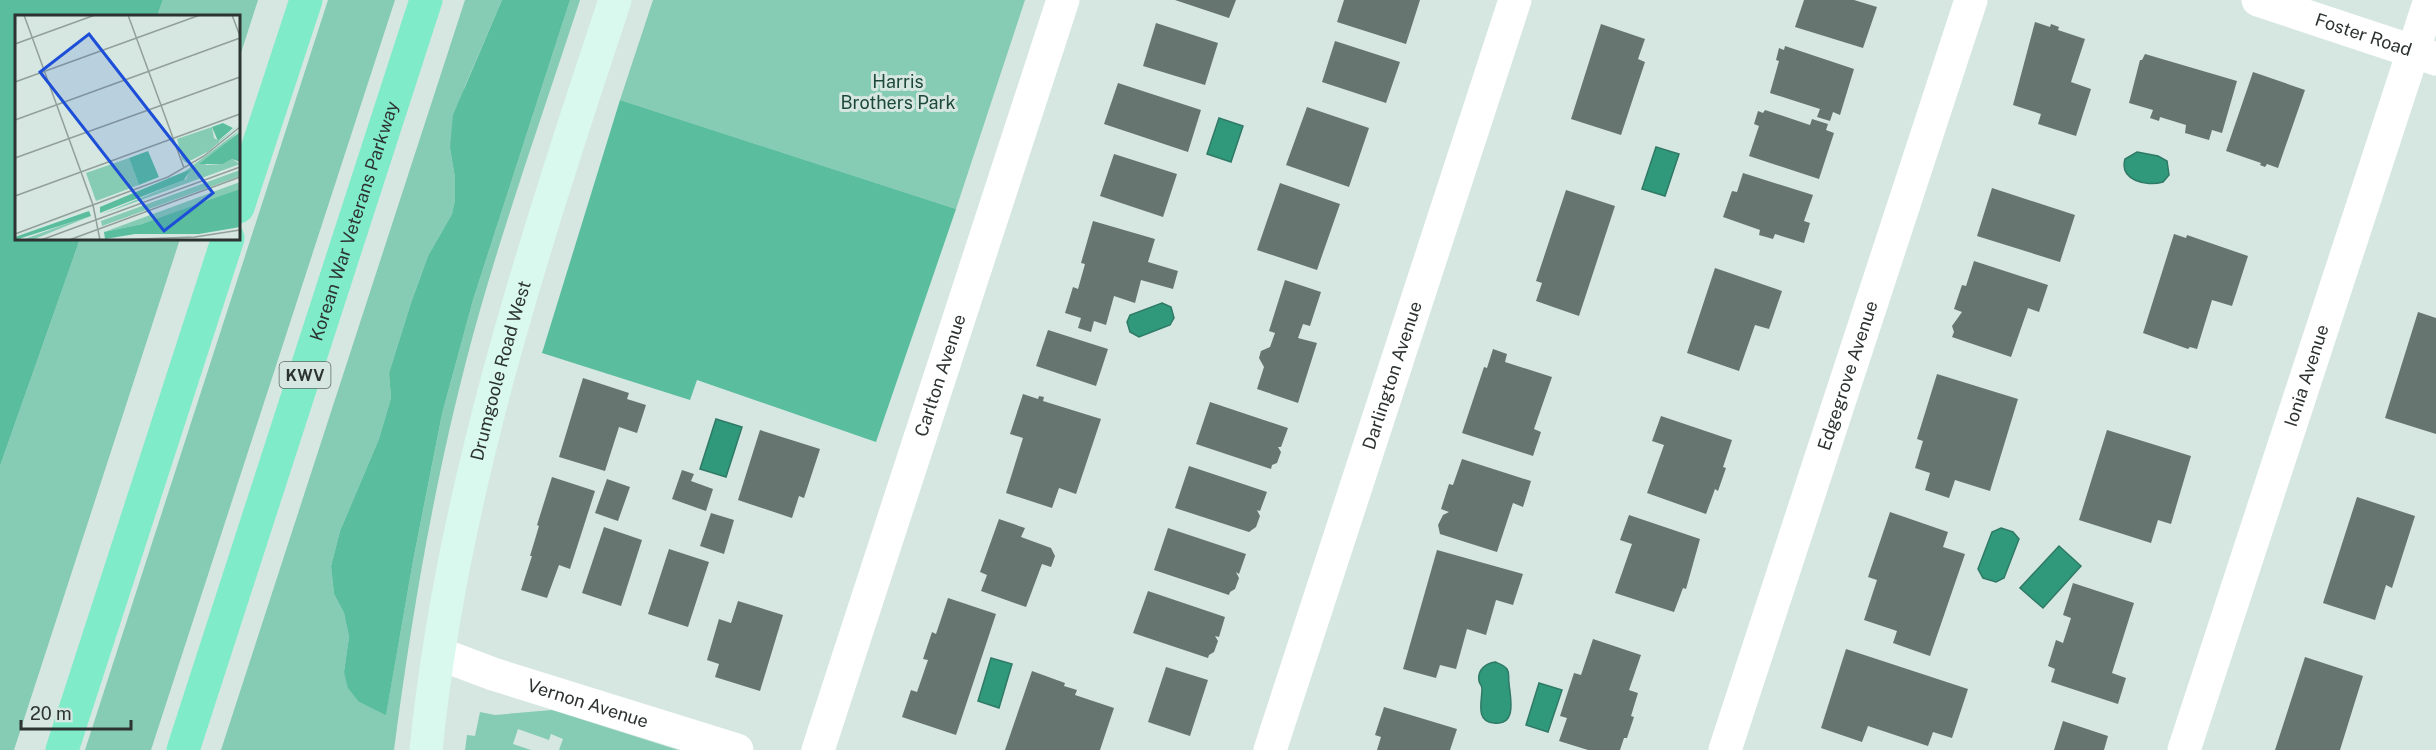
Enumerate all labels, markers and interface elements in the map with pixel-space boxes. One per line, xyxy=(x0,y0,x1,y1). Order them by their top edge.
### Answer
street label: Foster Road xyxy=(2313,9,2415,60)
inset map xyxy=(15,15,240,240)
park label: Harris Brothers Park xyxy=(840,71,956,113)
street label: Korean War Veterans Parkway xyxy=(305,98,403,343)
street label: Drumgoole Road West xyxy=(466,278,535,463)
street label: Edgegrove Avenue xyxy=(1813,298,1882,453)
street label: Darlington Avenue xyxy=(1358,299,1426,452)
street label: Carlton Avenue xyxy=(910,311,970,439)
street label: Ionia Avenue xyxy=(2280,322,2333,429)
road number: KWV xyxy=(280,362,330,388)
street label: Vernon Avenue xyxy=(525,674,651,732)
scale bar xyxy=(21,693,130,731)
text: 20 m xyxy=(30,703,72,724)

